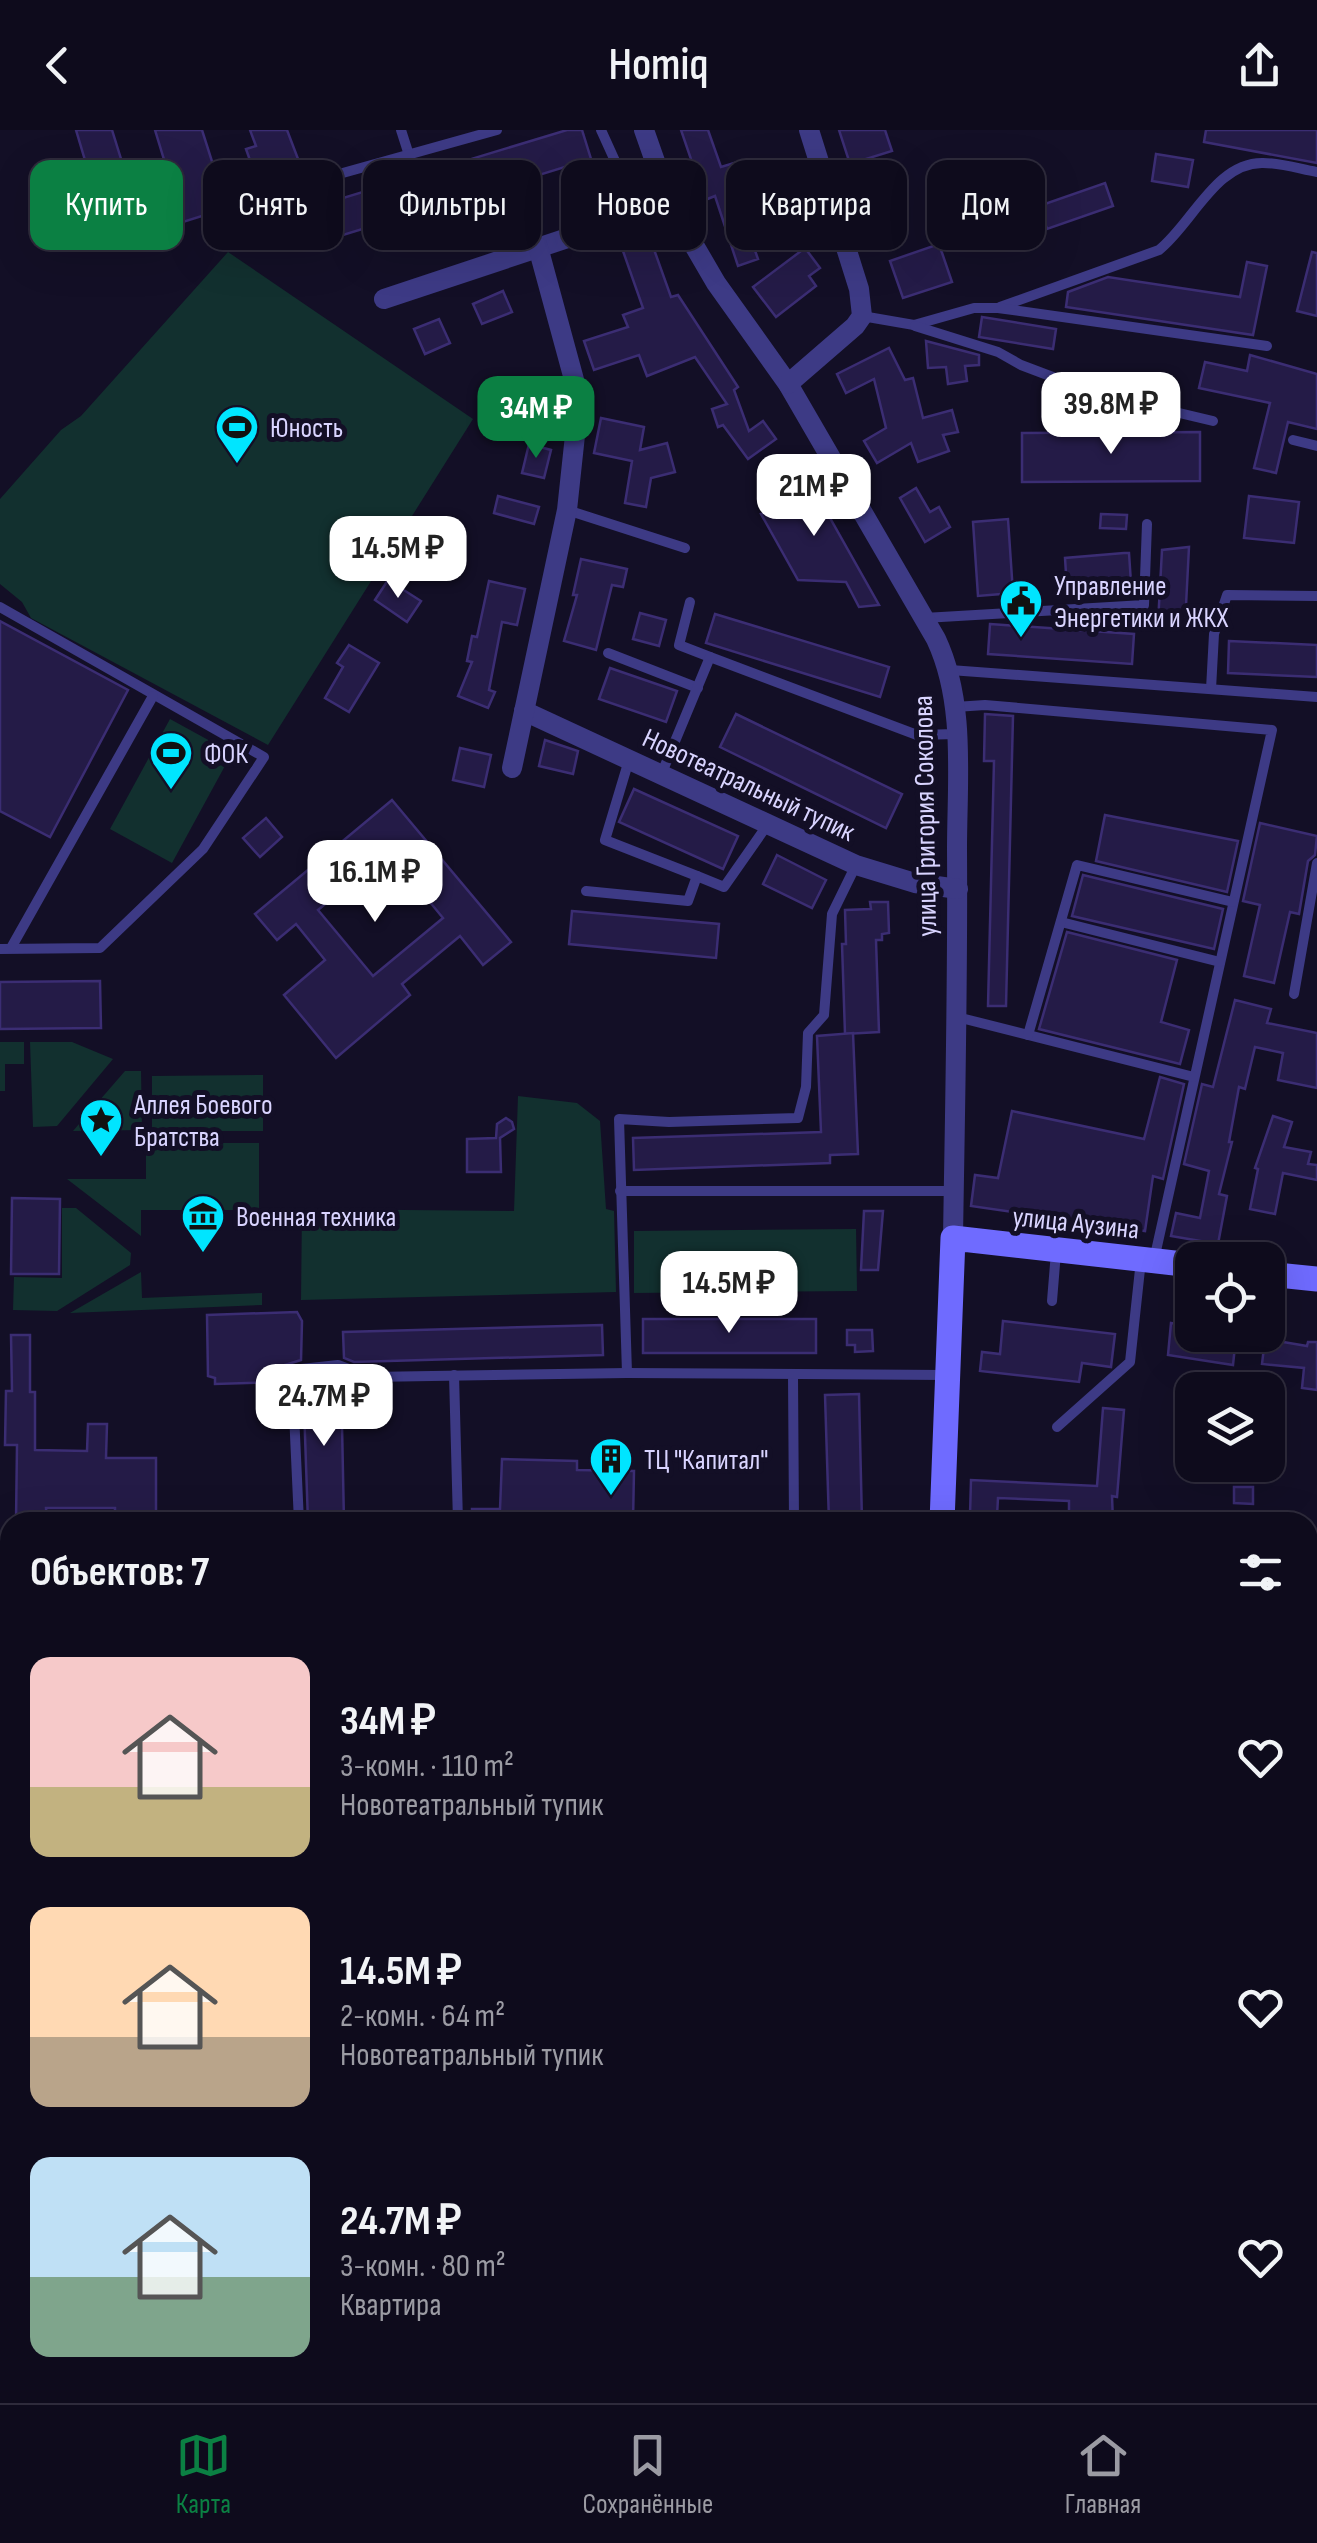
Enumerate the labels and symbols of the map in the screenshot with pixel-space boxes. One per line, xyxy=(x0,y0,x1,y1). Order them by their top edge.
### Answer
pin: 39.8M ₽ xyxy=(1019,372,1203,457)
pin: 34M ₽ xyxy=(466,376,606,461)
sports icon: Юность xyxy=(214,404,260,465)
place label: Юность xyxy=(270,412,343,445)
pin: 21M ₽ xyxy=(744,454,884,539)
pin: 14.5M ₽ xyxy=(306,516,490,601)
place label: Управление Энергетики и ЖКХ xyxy=(1054,570,1229,635)
public building icon: Управление Энергетики и ЖКХ xyxy=(998,578,1044,639)
street label: улица Григория Соколова xyxy=(907,695,944,937)
street label: Новотеатральный тупик xyxy=(637,722,860,849)
sports icon: ФОК xyxy=(148,730,194,791)
place label: ФОК xyxy=(204,738,248,771)
pin: 16.1M ₽ xyxy=(283,840,467,925)
place label: Аллея Боевого Братства xyxy=(133,1089,273,1154)
place icon: Аллея Боевого Братства xyxy=(78,1097,124,1158)
museum icon: Военная техника xyxy=(180,1193,226,1254)
street label: улица Аузина xyxy=(1011,1200,1141,1247)
place label: Военная техника xyxy=(236,1201,396,1234)
pin: 14.5M ₽ xyxy=(637,1251,821,1336)
pin: 24.7M ₽ xyxy=(232,1364,416,1449)
building icon: ТЦ "Капитал" xyxy=(588,1436,634,1497)
place label: ТЦ "Капитал" xyxy=(644,1444,769,1477)

